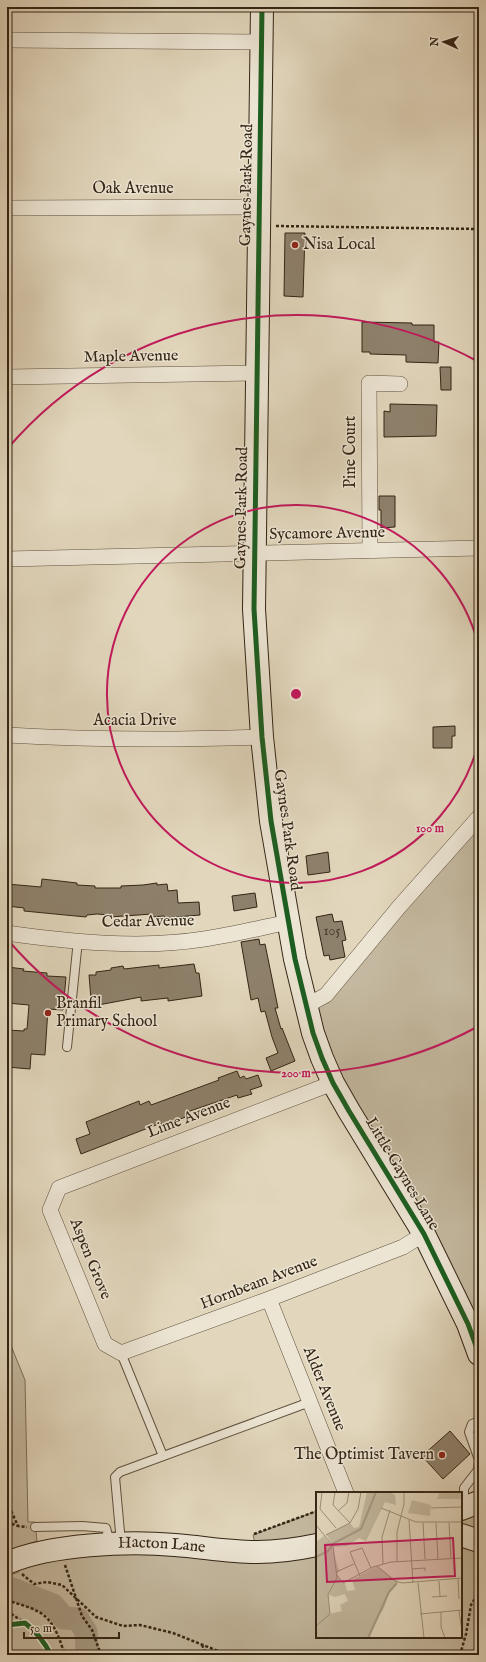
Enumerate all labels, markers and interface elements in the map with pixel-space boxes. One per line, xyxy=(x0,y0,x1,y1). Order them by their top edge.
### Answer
north arrow xyxy=(424,22,464,62)
text: N xyxy=(428,36,442,48)
street label: Gaynes Park Road xyxy=(236,123,258,246)
street label: Oak Avenue xyxy=(92,179,174,199)
place label: Nisa Local xyxy=(303,235,376,255)
marker: Nisa Local xyxy=(290,240,300,250)
street label: Maple Avenue xyxy=(84,346,178,368)
street label: Pine Court xyxy=(341,415,361,488)
street label: Gaynes Park Road xyxy=(231,446,253,569)
street label: Sycamore Avenue xyxy=(269,523,385,545)
centre of rings xyxy=(289,687,303,701)
street label: Acacia Drive xyxy=(92,711,177,731)
street label: Gaynes Park Road xyxy=(269,768,305,892)
text: 100 m xyxy=(416,821,445,836)
street label: Cedar Avenue xyxy=(102,911,194,933)
house number: 105 xyxy=(323,922,341,940)
place label: Branfil Primary School xyxy=(56,994,158,1032)
marker: Branfil Primary School xyxy=(43,1008,53,1018)
text: 200 m xyxy=(281,1066,311,1081)
street label: Lime Avenue xyxy=(144,1093,234,1143)
street label: Little Gaynes Lane xyxy=(360,1114,444,1234)
street label: Aspen Grove xyxy=(64,1215,115,1303)
street label: Hornbeam Avenue xyxy=(198,1251,320,1315)
street label: Alder Avenue xyxy=(298,1343,350,1434)
place label: The Optimist Tavern xyxy=(294,1445,434,1465)
marker: The Optimist Tavern xyxy=(437,1450,447,1460)
inset map xyxy=(316,1492,462,1638)
street label: Hacton Lane xyxy=(118,1533,207,1558)
scale bar xyxy=(24,1614,119,1640)
text: 50 m xyxy=(30,1621,52,1636)

